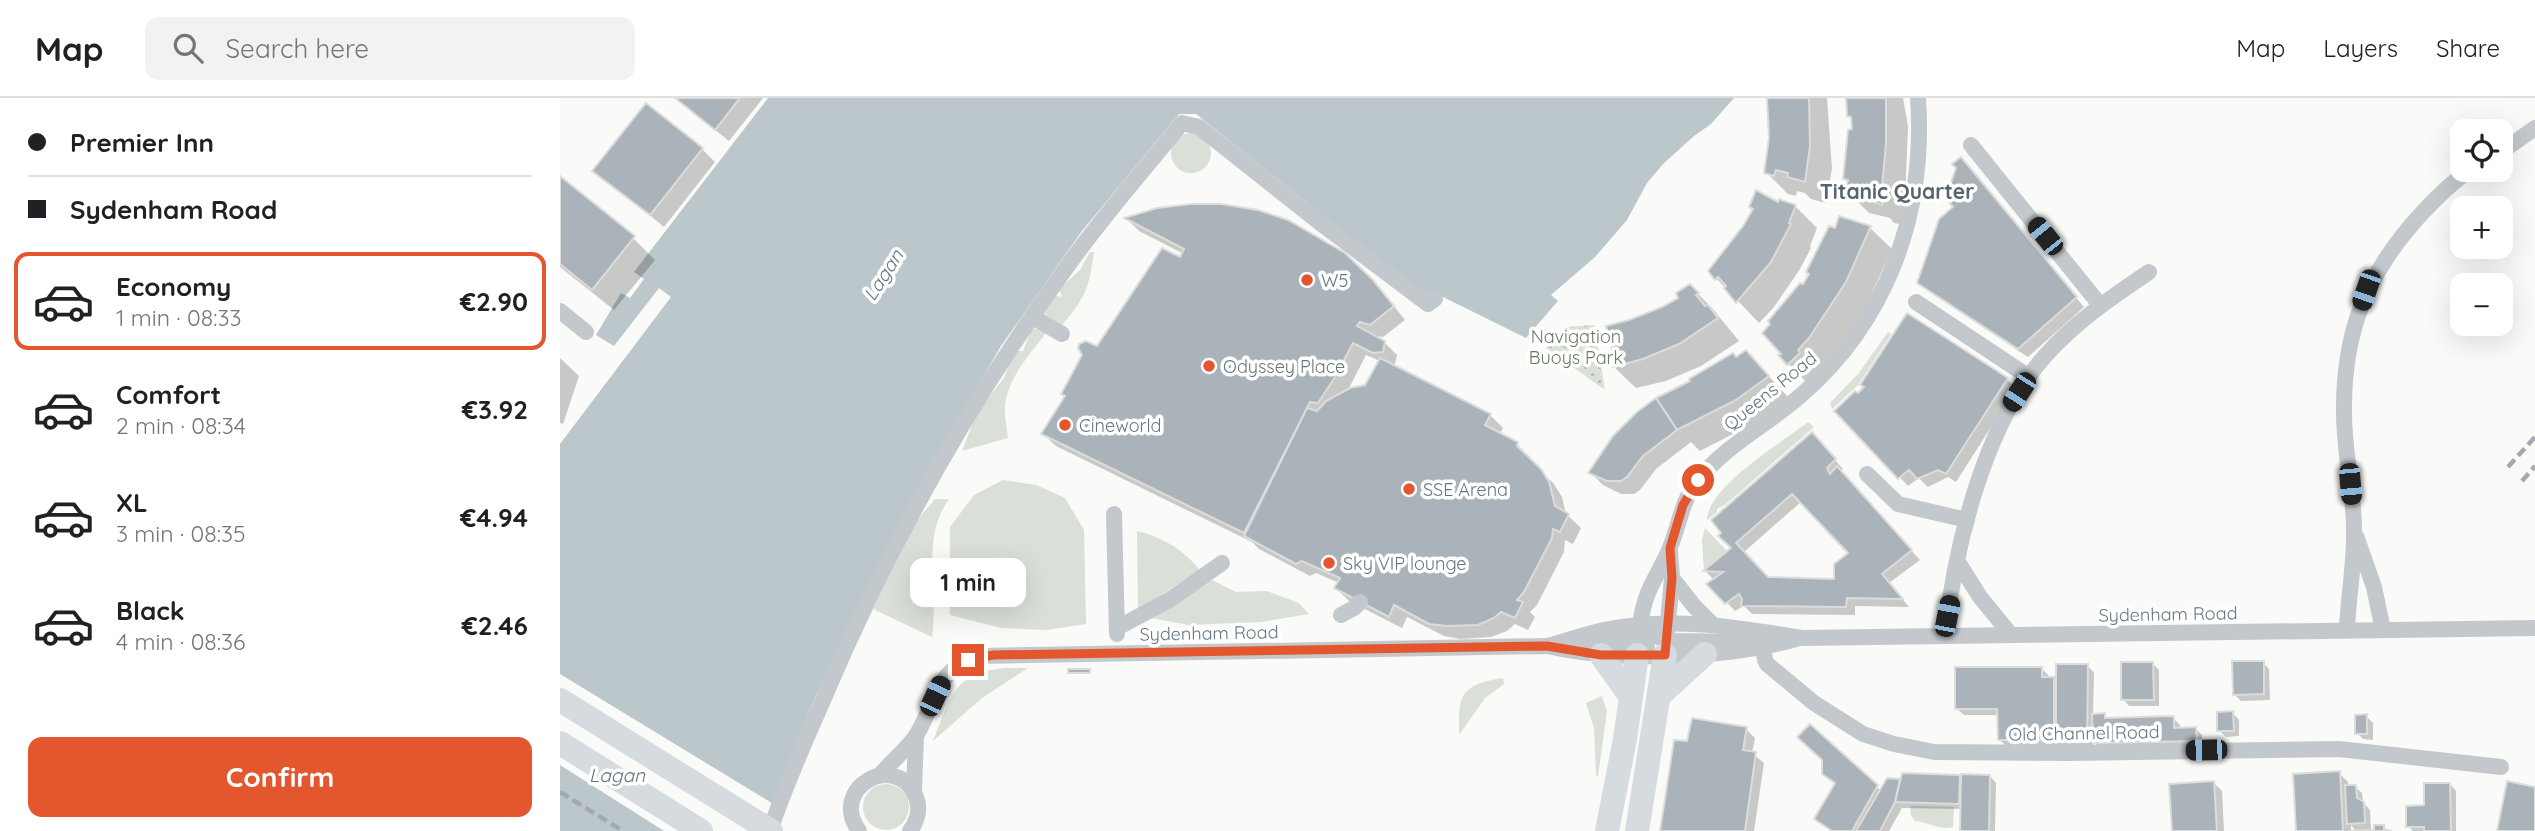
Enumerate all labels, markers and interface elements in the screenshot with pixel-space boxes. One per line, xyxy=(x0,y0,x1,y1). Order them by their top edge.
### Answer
search box xyxy=(145,17,635,80)
text: Map xyxy=(35,28,103,69)
icon: search xyxy=(169,29,207,67)
text: Search here xyxy=(225,32,369,65)
text: Map xyxy=(2236,33,2285,63)
text: Layers xyxy=(2323,33,2398,63)
text: Share xyxy=(2436,33,2500,63)
map controls xyxy=(2450,119,2513,336)
button: locate xyxy=(2450,119,2513,182)
text: Premier Inn xyxy=(70,126,214,159)
district label: Titanic Quarter xyxy=(1820,178,1974,204)
text: Sydenham Road xyxy=(70,193,277,226)
button: + xyxy=(2450,196,2513,259)
car xyxy=(2024,213,2067,259)
water label: Lagan xyxy=(858,244,909,305)
car xyxy=(2350,267,2383,313)
place label: W5 xyxy=(1321,269,1348,292)
icon: car xyxy=(32,270,95,333)
text: Economy xyxy=(116,270,231,303)
marker: W5 xyxy=(1299,272,1315,288)
button: − xyxy=(2450,273,2513,336)
text: €2.90 xyxy=(460,285,528,318)
text: 1 min · 08:33 xyxy=(116,303,242,332)
park label: Navigation Buoys Park xyxy=(1529,325,1623,369)
street label: Queens Road xyxy=(1719,347,1821,435)
place label: Odyssey Place xyxy=(1223,355,1345,378)
marker: Odyssey Place xyxy=(1201,358,1217,374)
car xyxy=(1999,369,2040,415)
icon: car xyxy=(32,378,95,441)
text: Comfort xyxy=(116,378,221,411)
text: €3.92 xyxy=(462,393,528,426)
text: 2 min · 08:34 xyxy=(116,411,246,440)
place label: Cineworld xyxy=(1079,414,1161,437)
marker: Cineworld xyxy=(1057,417,1073,433)
car xyxy=(2338,462,2363,506)
route start xyxy=(1682,464,1714,496)
place label: SSE Arena xyxy=(1423,478,1508,501)
marker: SSE Arena xyxy=(1401,481,1417,497)
icon: car xyxy=(32,486,95,549)
text: XL xyxy=(116,486,148,519)
text: €4.94 xyxy=(460,501,528,534)
text: 3 min · 08:35 xyxy=(116,519,246,548)
place label: Sky VIP lounge xyxy=(1343,552,1467,575)
marker: Sky VIP lounge xyxy=(1321,555,1337,571)
callout: 1 min xyxy=(910,559,1026,608)
text: 1 min xyxy=(940,568,996,597)
car xyxy=(1933,593,1962,639)
icon: car xyxy=(32,594,95,657)
text: Black xyxy=(116,594,185,627)
street label: Sydenham Road xyxy=(2098,601,2238,627)
text: €2.46 xyxy=(462,609,528,642)
street label: Sydenham Road xyxy=(1139,620,1279,646)
text: 4 min · 08:36 xyxy=(116,627,245,656)
route end xyxy=(952,644,984,676)
car xyxy=(917,673,954,719)
street label: Old Channel Road xyxy=(2008,720,2160,746)
button: Confirm xyxy=(28,737,532,817)
car xyxy=(2185,739,2228,761)
water label: Lagan xyxy=(589,763,646,787)

